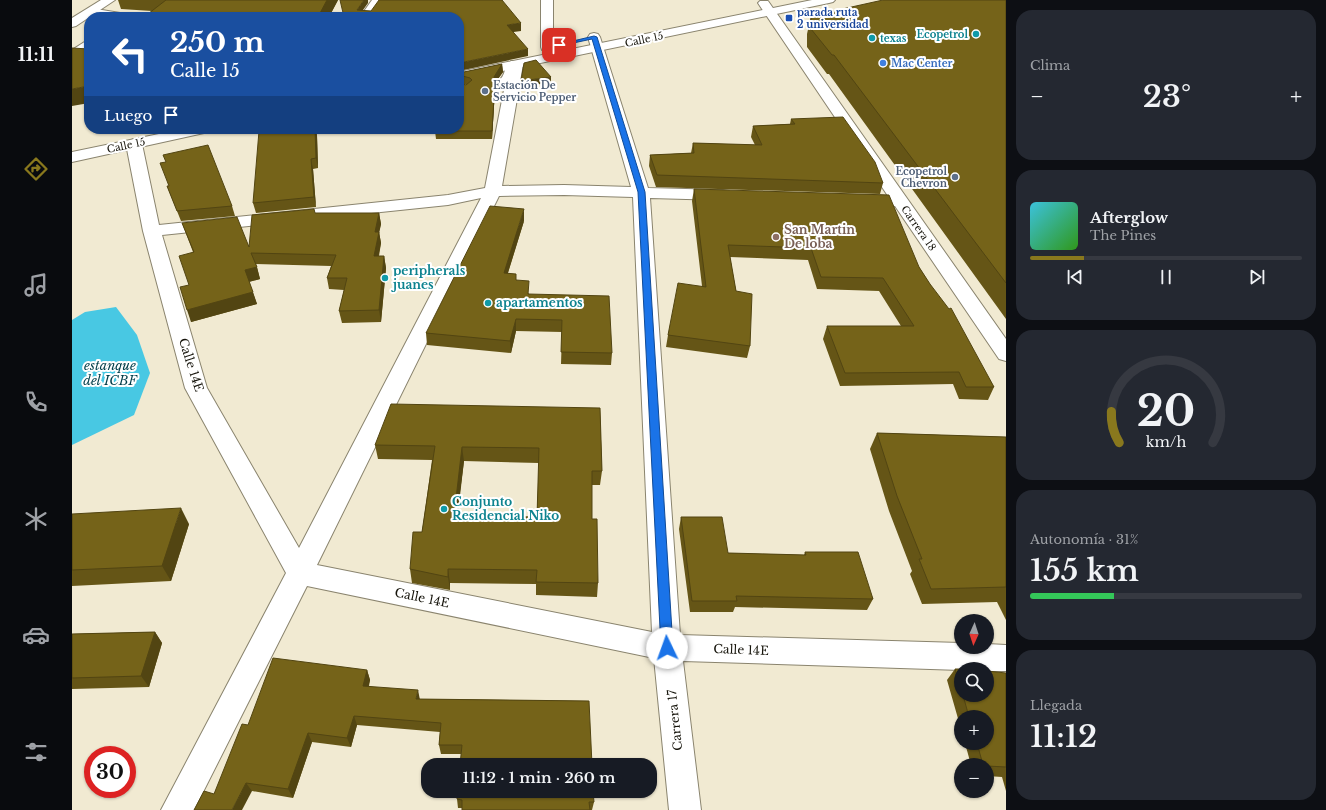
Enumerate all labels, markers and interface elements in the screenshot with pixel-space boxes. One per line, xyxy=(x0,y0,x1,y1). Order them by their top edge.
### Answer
place label: parada ruta 2 universidad xyxy=(797,6,869,31)
marker: parada ruta 2 universidad xyxy=(784,13,794,23)
text: 250 m xyxy=(170,25,264,60)
icon: left xyxy=(104,28,156,80)
pin xyxy=(542,28,576,62)
place label: Ecopetrol xyxy=(916,28,968,41)
street label: Calle 15 xyxy=(624,29,665,50)
marker: Ecopetrol xyxy=(971,29,981,39)
place label: texas xyxy=(880,32,907,45)
marker: texas xyxy=(867,33,877,43)
icon: arrive xyxy=(548,34,570,56)
text: 11:11 xyxy=(18,44,54,66)
place label: Mac Center xyxy=(891,57,953,70)
text: Clima xyxy=(1030,57,1070,74)
marker: Mac Center xyxy=(878,58,888,68)
text: Calle 15 xyxy=(170,60,240,82)
text: 23° xyxy=(1143,78,1191,115)
place label: Estación De Servicio Pepper xyxy=(493,79,576,104)
text: − xyxy=(1030,83,1044,110)
text: + xyxy=(1290,83,1302,110)
marker: Estación De Servicio Pepper xyxy=(480,86,490,96)
icon: arrive xyxy=(160,104,182,126)
text: Luego xyxy=(104,106,152,125)
street label: Calle 15 xyxy=(106,135,147,156)
icon: directions xyxy=(22,155,50,183)
place label: Ecopetrol Chevron xyxy=(895,165,948,190)
marker: Ecopetrol Chevron xyxy=(950,172,960,182)
street label: Carrera 18 xyxy=(898,203,939,253)
text: Afterglow xyxy=(1090,208,1168,227)
place label: San Martin De loba xyxy=(784,222,855,251)
text: The Pines xyxy=(1090,227,1156,244)
marker: San Martin De loba xyxy=(771,232,781,242)
place label: peripherals juanes xyxy=(391,263,466,292)
icon: previous xyxy=(1064,266,1086,288)
icon: pause xyxy=(1155,266,1177,288)
icon: next xyxy=(1246,266,1268,288)
icon: music xyxy=(22,271,50,299)
marker: peripherals juanes xyxy=(380,273,390,283)
place label: apartamentos xyxy=(496,295,583,310)
marker: apartamentos xyxy=(483,298,493,308)
street label: Calle 14E xyxy=(176,336,207,394)
water label: estanque del ICBF xyxy=(83,357,138,389)
text: 20 xyxy=(1137,386,1195,437)
icon: phone xyxy=(22,388,50,416)
text: km/h xyxy=(1146,433,1186,451)
place label: Conjunto Residencial Niko xyxy=(452,494,559,523)
marker: Conjunto Residencial Niko xyxy=(439,504,449,514)
icon: climate xyxy=(22,505,50,533)
text: Autonomía · 31% xyxy=(1030,531,1139,548)
text: 155 km xyxy=(1030,552,1139,589)
street label: Calle 14E xyxy=(393,584,451,611)
north arrow xyxy=(954,614,994,654)
map controls xyxy=(954,614,994,798)
icon: car xyxy=(22,621,50,649)
position arrow xyxy=(646,627,688,669)
street label: Calle 14E xyxy=(713,641,769,658)
button: search xyxy=(954,662,994,702)
street label: Carrera 17 xyxy=(664,688,685,751)
text: Llegada xyxy=(1030,697,1082,714)
button: + xyxy=(954,710,994,750)
text: 11:12 xyxy=(1030,718,1097,755)
icon: filters xyxy=(22,738,50,766)
speed limit sign: 30 xyxy=(84,746,136,798)
button: − xyxy=(954,758,994,798)
text: 11:12 · 1 min · 260 m xyxy=(463,768,615,787)

